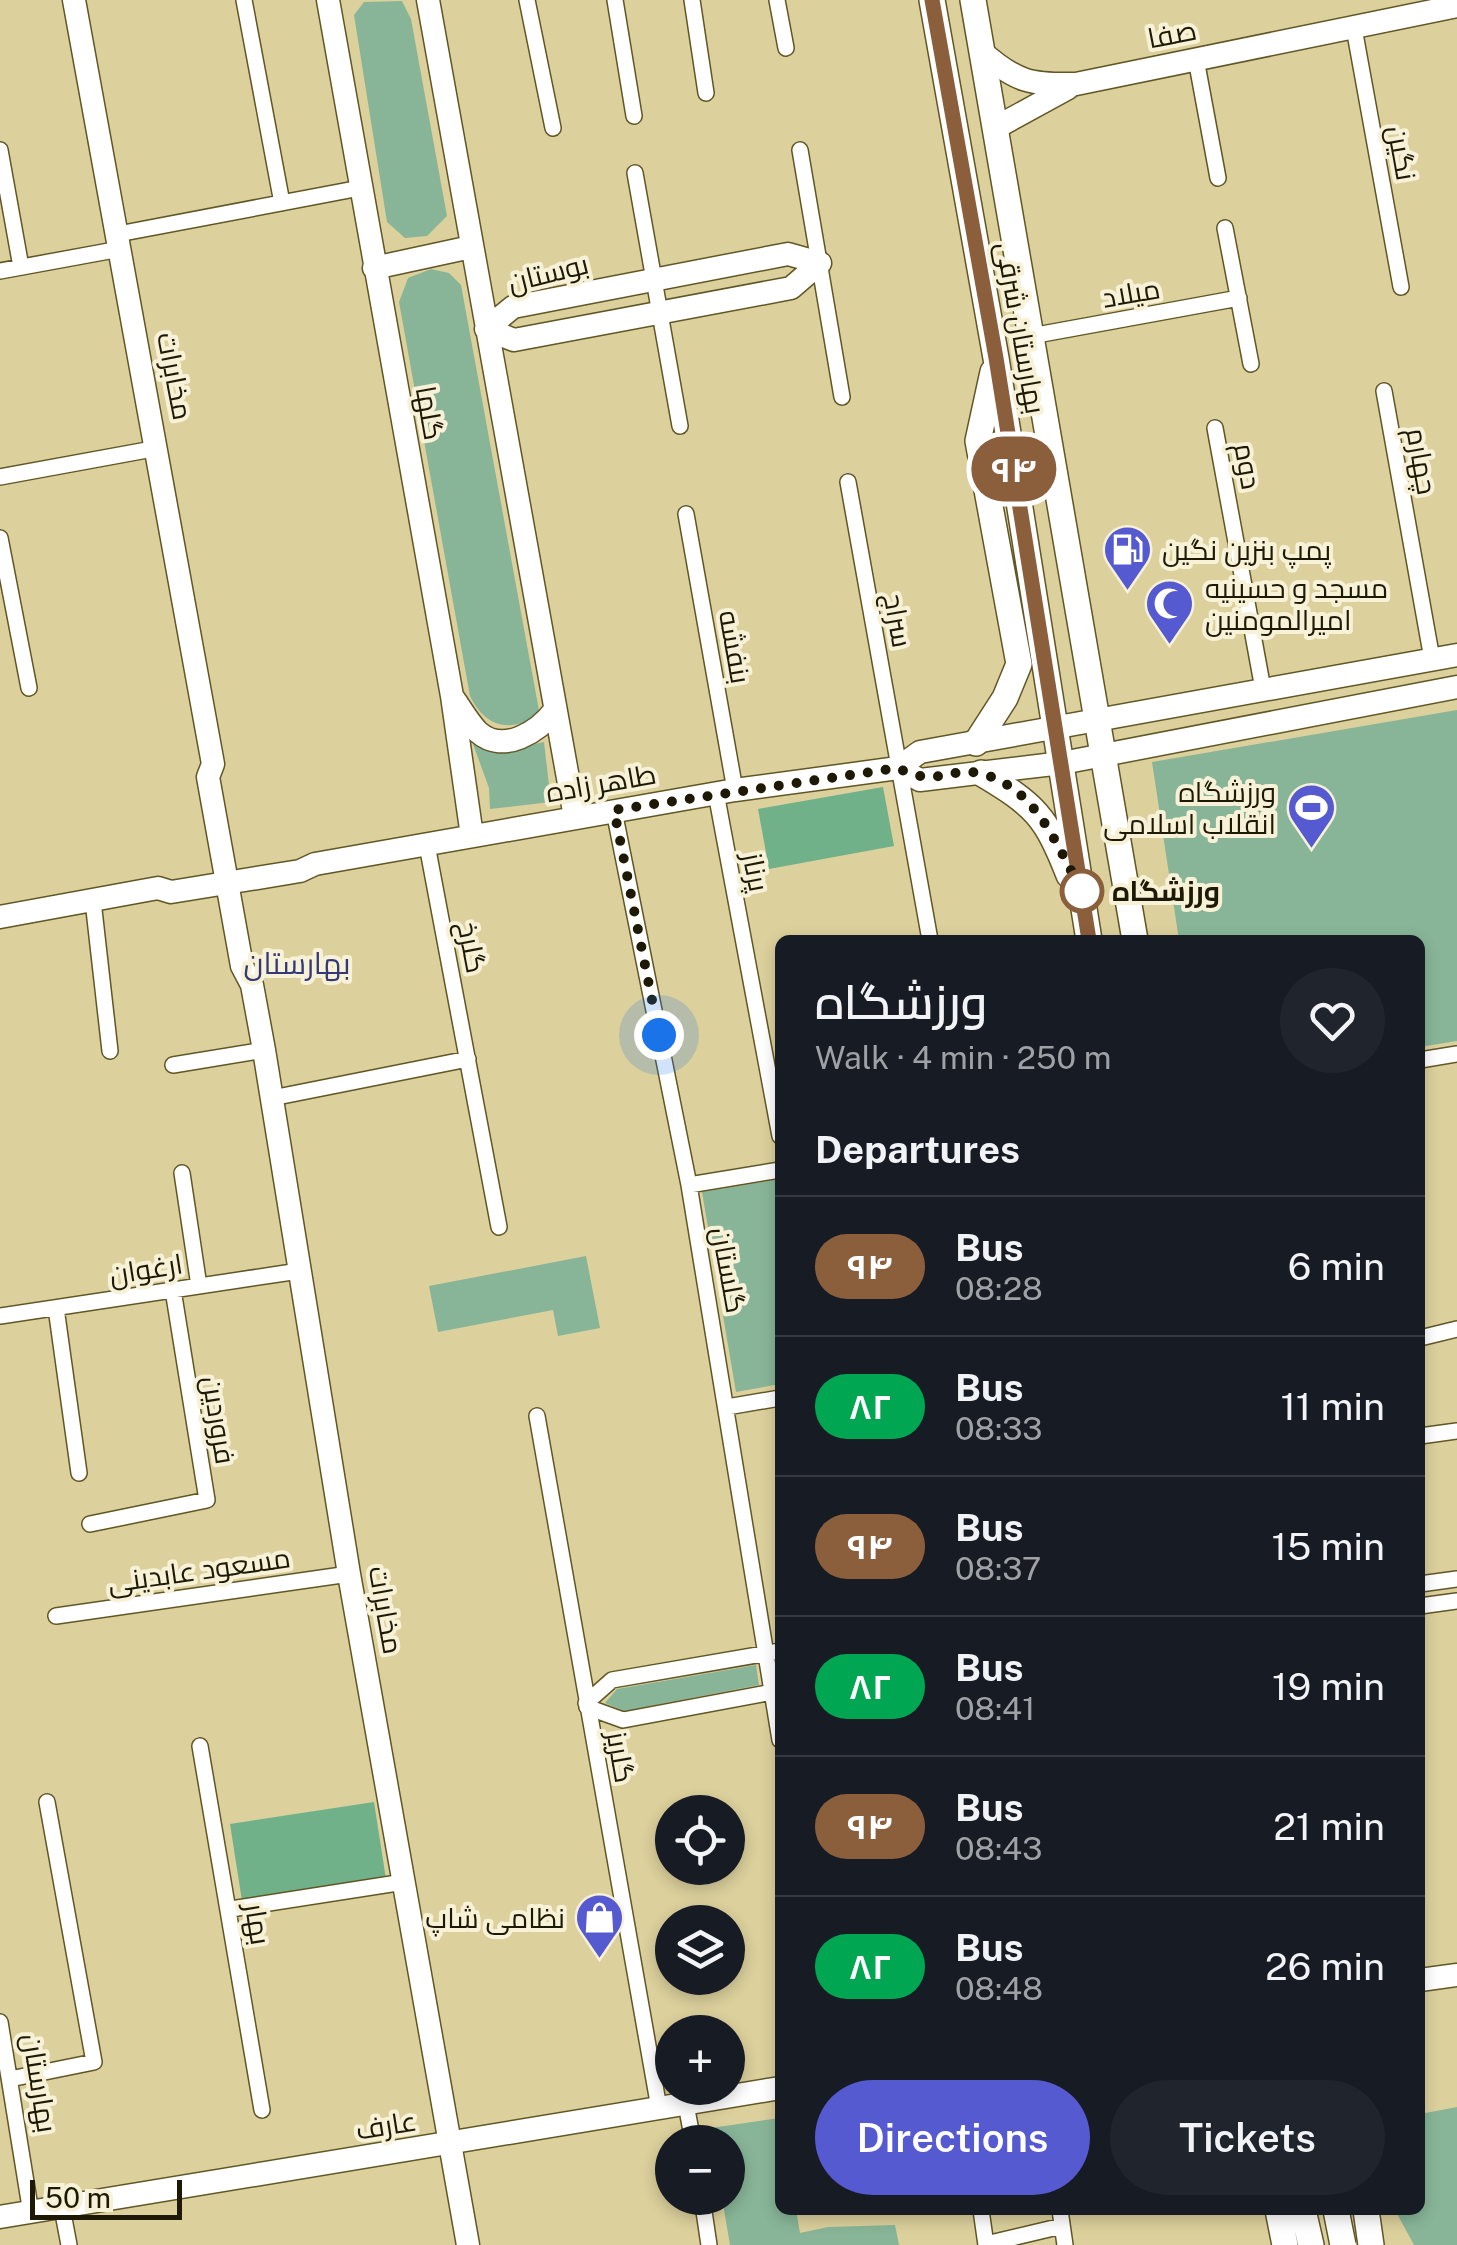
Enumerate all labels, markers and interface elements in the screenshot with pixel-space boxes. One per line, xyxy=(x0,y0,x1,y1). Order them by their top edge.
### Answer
street label: صفا xyxy=(1145,13,1199,54)
street label: نگین xyxy=(1380,123,1424,183)
street label: بهارستان شرقی xyxy=(989,239,1053,417)
street label: بوستان xyxy=(504,247,592,299)
street label: میلاد xyxy=(1099,271,1163,314)
street label: مخابرات xyxy=(151,329,200,423)
street label: گلها xyxy=(409,383,451,443)
street label: چهارم xyxy=(1396,425,1445,498)
line badge: ۹۴ xyxy=(969,436,1059,502)
street label: دوم xyxy=(1224,440,1269,492)
text: ۹۴ xyxy=(991,449,1037,490)
fuel station icon: پمپ بنزین نگین xyxy=(1101,524,1153,592)
place label: پمپ بنزین نگین xyxy=(1162,533,1332,569)
place label: مسجد و حسینیه امیرالمومنین xyxy=(1205,571,1388,637)
mosque icon: مسجد و حسینیه امیرالمومنین xyxy=(1144,578,1196,646)
street label: سراج xyxy=(875,590,920,650)
street label: بنفشه xyxy=(713,608,758,686)
street label: طاهر زاده xyxy=(543,757,659,808)
place label: ورزشگاه انقلاب اسلامی xyxy=(1103,775,1276,841)
sports icon: ورزشگاه انقلاب اسلامی xyxy=(1285,782,1337,850)
street label: پرناز xyxy=(733,848,777,895)
marker: ورزشگاه xyxy=(1061,870,1103,912)
place label: ورزشگاه xyxy=(1112,874,1220,908)
street label: گلرخ xyxy=(448,918,494,976)
district label: بهارستان xyxy=(243,945,351,982)
button: heart xyxy=(1280,968,1385,1073)
text: ورزشگاه xyxy=(815,973,987,1030)
your location xyxy=(634,1010,684,1060)
text: Walk · 4 min · 250 m xyxy=(815,1039,1111,1076)
text: Departures xyxy=(815,1127,1020,1172)
street label: گلستان xyxy=(705,1224,753,1316)
text: Bus xyxy=(955,1225,1024,1270)
text: 6 min xyxy=(1288,1244,1385,1289)
street label: ارغوان xyxy=(107,1246,185,1292)
text: ۹۴ xyxy=(847,1246,893,1287)
text: 08:28 xyxy=(955,1270,1043,1307)
text: Bus xyxy=(955,1365,1024,1410)
street label: فروردین xyxy=(195,1374,243,1466)
text: 11 min xyxy=(1280,1384,1385,1429)
text: ۸۲ xyxy=(849,1386,891,1427)
text: 08:33 xyxy=(955,1410,1042,1447)
text: Bus xyxy=(955,1505,1024,1550)
text: 15 min xyxy=(1272,1524,1385,1569)
text: ۹۴ xyxy=(847,1526,893,1567)
street label: مسعود عابدینی xyxy=(105,1540,293,1600)
text: 08:37 xyxy=(955,1550,1041,1587)
street label: مخابرات xyxy=(363,1563,410,1656)
text: Bus xyxy=(955,1645,1024,1690)
text: 19 min xyxy=(1272,1664,1385,1709)
text: ۸۲ xyxy=(849,1666,891,1707)
text: 08:41 xyxy=(955,1690,1035,1727)
street label: گلریز xyxy=(600,1727,642,1785)
text: Bus xyxy=(955,1785,1024,1830)
map controls xyxy=(655,1795,745,2215)
button: locate xyxy=(655,1795,745,1885)
text: 21 min xyxy=(1273,1804,1385,1849)
text: ۹۴ xyxy=(847,1806,893,1847)
text: 08:43 xyxy=(955,1830,1042,1867)
shop icon: نظامی شاپ xyxy=(574,1892,626,1960)
street label: بهار xyxy=(238,1899,278,1947)
place label: نظامی شاپ xyxy=(425,1901,565,1937)
button: layers xyxy=(655,1905,745,1995)
text: Bus xyxy=(955,1925,1024,1970)
text: 26 min xyxy=(1265,1944,1385,1989)
text: ۸۲ xyxy=(849,1946,891,1987)
text: 08:48 xyxy=(955,1970,1043,2007)
button: + xyxy=(655,2015,745,2105)
street label: بهارستان xyxy=(15,2031,65,2135)
button: Directions xyxy=(815,2080,1090,2195)
button: Tickets xyxy=(1110,2080,1385,2195)
street label: عارف xyxy=(353,2103,419,2146)
button: − xyxy=(655,2125,745,2215)
scale bar xyxy=(30,2175,182,2220)
text: 50 m xyxy=(45,2181,111,2214)

